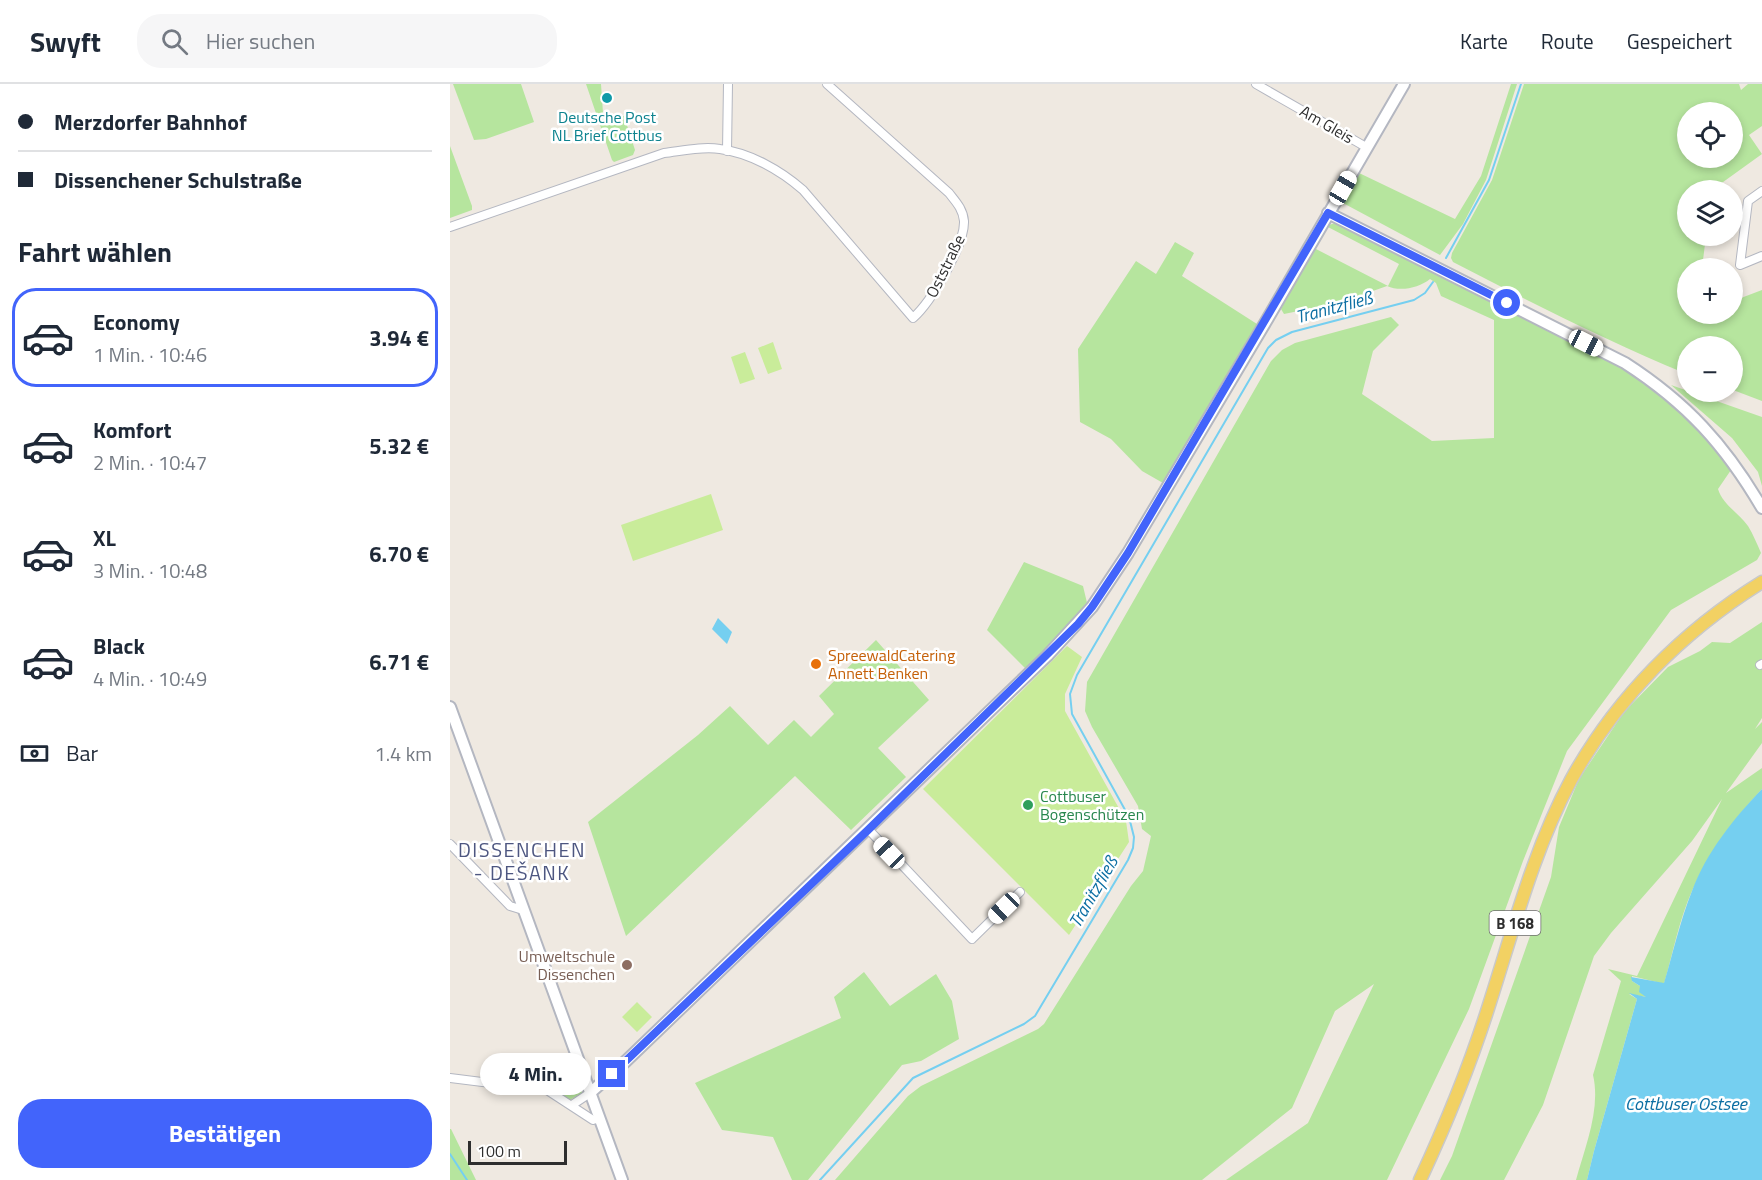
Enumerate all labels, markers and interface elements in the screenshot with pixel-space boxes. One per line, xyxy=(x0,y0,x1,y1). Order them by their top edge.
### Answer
search box xyxy=(137,14,557,68)
text: Swyft xyxy=(30,20,101,63)
text: Hier suchen xyxy=(206,24,315,58)
icon: search xyxy=(158,25,191,58)
text: Karte xyxy=(1460,25,1508,57)
text: Route xyxy=(1541,25,1594,57)
text: Gespeichert xyxy=(1627,25,1732,57)
marker: Deutsche Post NL Brief Cottbus xyxy=(600,91,614,105)
street label: Am Gleis xyxy=(1295,99,1359,149)
map controls xyxy=(1677,102,1743,402)
button: locate xyxy=(1677,102,1743,168)
text: Merzdorfer Bahnhof xyxy=(54,105,247,139)
place label: Deutsche Post NL Brief Cottbus xyxy=(552,105,662,147)
text: Dissenchener Schulstraße xyxy=(54,163,302,197)
car xyxy=(1326,168,1360,208)
button: layers xyxy=(1677,180,1743,246)
street label: Oststraße xyxy=(919,230,971,302)
text: Fahrt wählen xyxy=(18,231,172,272)
button: + xyxy=(1677,258,1743,324)
water label: Tranitzfließ xyxy=(1292,283,1377,330)
route start xyxy=(1493,289,1520,316)
text: Economy xyxy=(93,305,180,339)
icon: car xyxy=(21,311,75,365)
text: 3.94 € xyxy=(369,321,429,355)
car xyxy=(1566,327,1606,359)
button: − xyxy=(1677,336,1743,402)
text: 1 Min. · 10:46 xyxy=(93,339,207,370)
text: Komfort xyxy=(93,413,172,447)
icon: car xyxy=(21,419,75,473)
text: 5.32 € xyxy=(369,429,429,463)
text: 2 Min. · 10:47 xyxy=(93,447,207,478)
text: XL xyxy=(93,521,116,555)
icon: car xyxy=(21,527,75,581)
text: 6.70 € xyxy=(369,537,429,571)
text: 3 Min. · 10:48 xyxy=(93,555,207,586)
text: Black xyxy=(93,629,145,663)
icon: car xyxy=(21,635,75,689)
place label: SpreewaldCatering Annett Benken xyxy=(828,643,955,685)
text: 6.71 € xyxy=(369,645,429,679)
marker: SpreewaldCatering Annett Benken xyxy=(809,657,823,671)
text: 4 Min. · 10:49 xyxy=(93,663,207,694)
text: Bar xyxy=(66,736,98,770)
icon: cash xyxy=(18,737,51,770)
text: 1.4 km xyxy=(375,738,432,769)
place label: Cottbuser Bogenschützen xyxy=(1040,784,1144,826)
marker: Cottbuser Bogenschützen xyxy=(1021,798,1035,812)
district label: DISSENCHEN - DEŠANK xyxy=(458,834,586,888)
car xyxy=(870,834,908,872)
water label: Tranitzfließ xyxy=(1062,850,1125,933)
car xyxy=(985,889,1023,927)
road number: B 168 xyxy=(1490,911,1540,935)
place label: Umweltschule Dissenchen xyxy=(519,944,615,986)
marker: Umweltschule Dissenchen xyxy=(620,958,634,972)
callout: 4 Min. xyxy=(480,1053,591,1095)
text: 4 Min. xyxy=(508,1058,563,1089)
route end xyxy=(598,1060,625,1087)
water label: Cottbuser Ostsee xyxy=(1625,1090,1749,1117)
button: Bestätigen xyxy=(18,1099,432,1168)
scale bar xyxy=(468,1138,567,1166)
text: 100 m xyxy=(477,1139,521,1163)

